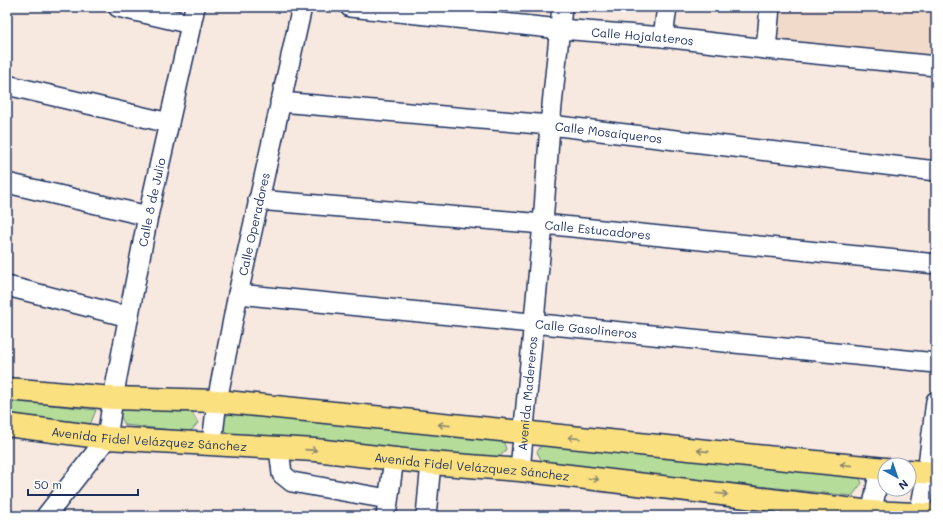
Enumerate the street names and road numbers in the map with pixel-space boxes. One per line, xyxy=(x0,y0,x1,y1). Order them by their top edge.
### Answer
street label: Calle Hojalateros xyxy=(591,23,695,49)
street label: Calle Mosaiqueros xyxy=(554,118,663,146)
street label: Calle 8 de Julio xyxy=(134,156,169,248)
street label: Calle Operadores xyxy=(234,171,273,277)
street label: Calle Estucadores xyxy=(544,216,652,243)
street label: Calle Gasolineros xyxy=(534,315,638,341)
street label: Avenida Madereros xyxy=(514,335,540,451)
street label: Avenida Fidel Velázquez Sánchez xyxy=(51,423,248,454)
street label: Avenida Fidel Velázquez Sánchez xyxy=(374,449,571,484)

